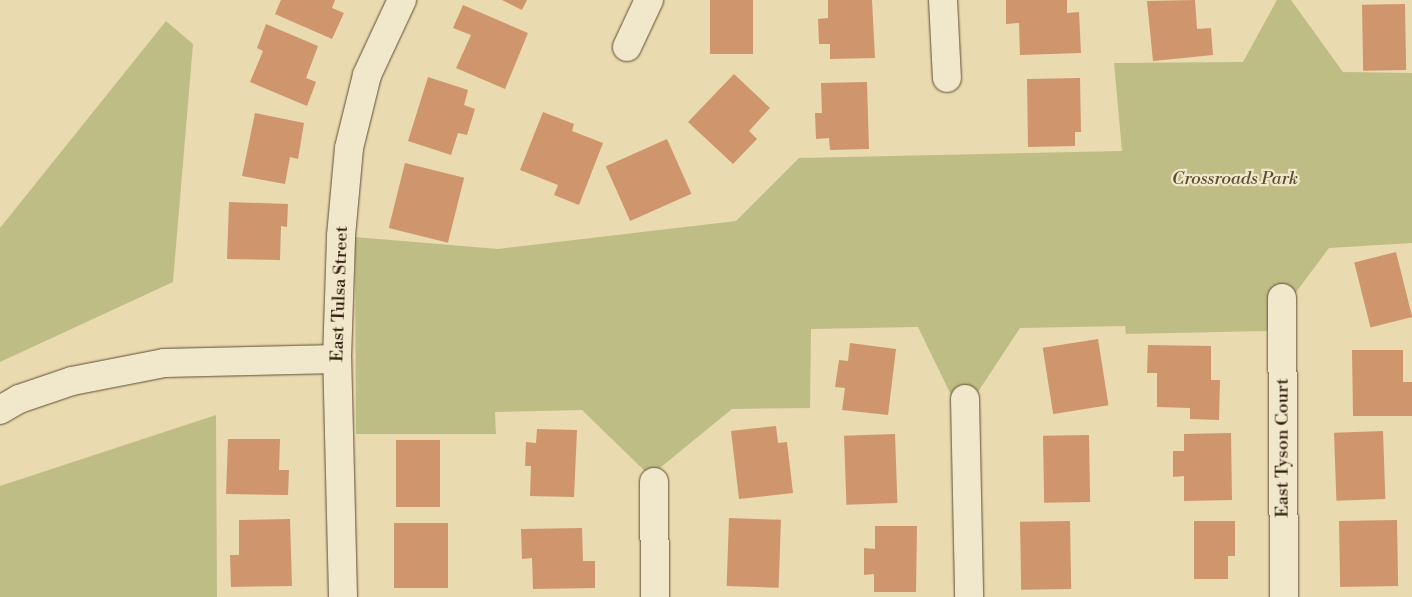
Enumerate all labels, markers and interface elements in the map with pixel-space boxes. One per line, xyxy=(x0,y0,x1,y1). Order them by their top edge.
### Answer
park label: Crossroads Park xyxy=(1172,168,1298,190)
street label: East Tulsa Street xyxy=(327,226,353,362)
street label: East Tyson Court xyxy=(1272,378,1294,518)

